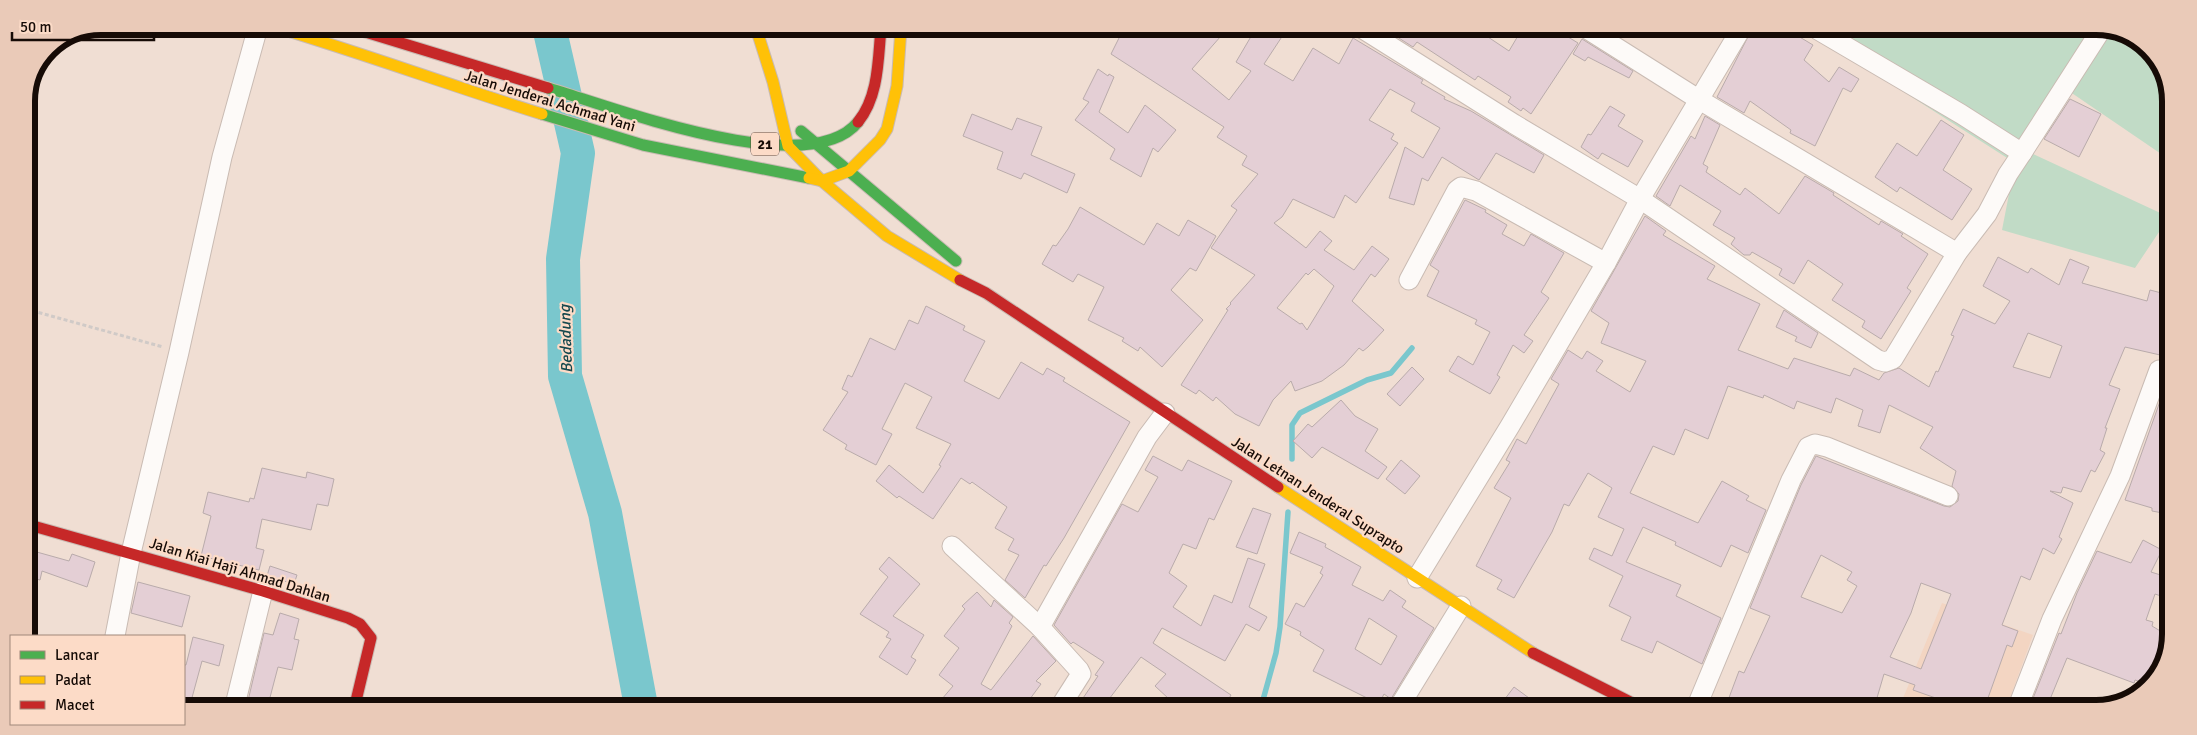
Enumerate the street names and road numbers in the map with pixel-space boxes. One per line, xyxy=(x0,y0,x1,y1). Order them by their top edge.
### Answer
street label: Jalan Jenderal Achmad Yani xyxy=(462,66,638,136)
road number: 21 xyxy=(751,132,779,156)
street label: Jalan Letnan Jenderal Suprapto xyxy=(1228,432,1408,558)
street label: Jalan Kiai Haji Ahmad Dahlan xyxy=(147,534,333,606)

